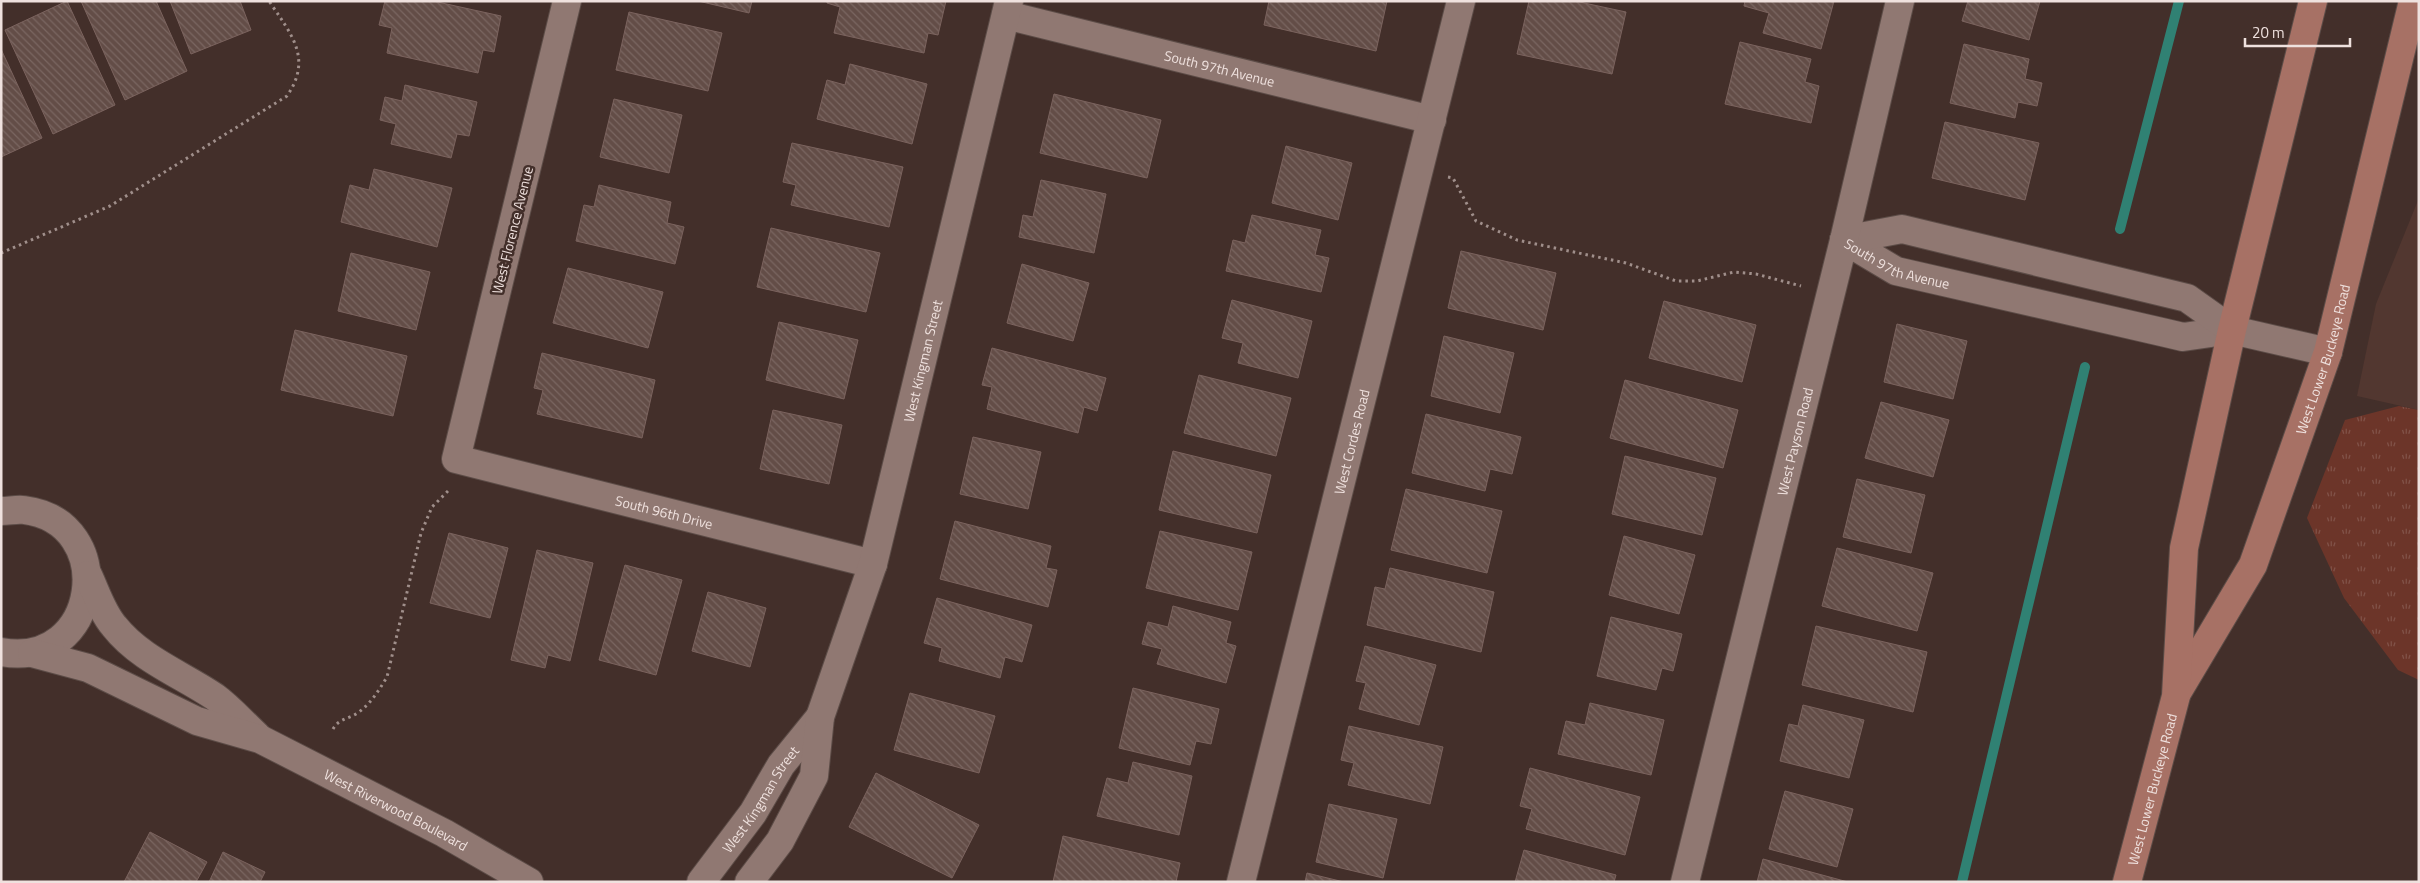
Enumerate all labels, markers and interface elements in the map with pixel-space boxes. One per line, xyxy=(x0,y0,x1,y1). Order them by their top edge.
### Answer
scale bar xyxy=(2245,15,2350,47)
text: 20 m xyxy=(2252,21,2285,44)
street label: South 97th Avenue xyxy=(1162,44,1277,91)
street label: West Florence Avenue xyxy=(486,164,538,296)
street label: South 97th Avenue xyxy=(1841,232,1952,294)
street label: West Lower Buckeye Road xyxy=(2289,282,2355,437)
street label: West Kingman Street xyxy=(897,298,947,424)
street label: West Payson Road xyxy=(1771,385,1818,497)
street label: West Cordes Road xyxy=(1328,387,1374,496)
street label: South 96th Drive xyxy=(613,489,715,534)
street label: West Lower Buckeye Road xyxy=(2121,711,2181,867)
street label: West Kingman Street xyxy=(716,741,803,857)
street label: West Riverwood Boulevard xyxy=(321,763,472,855)

